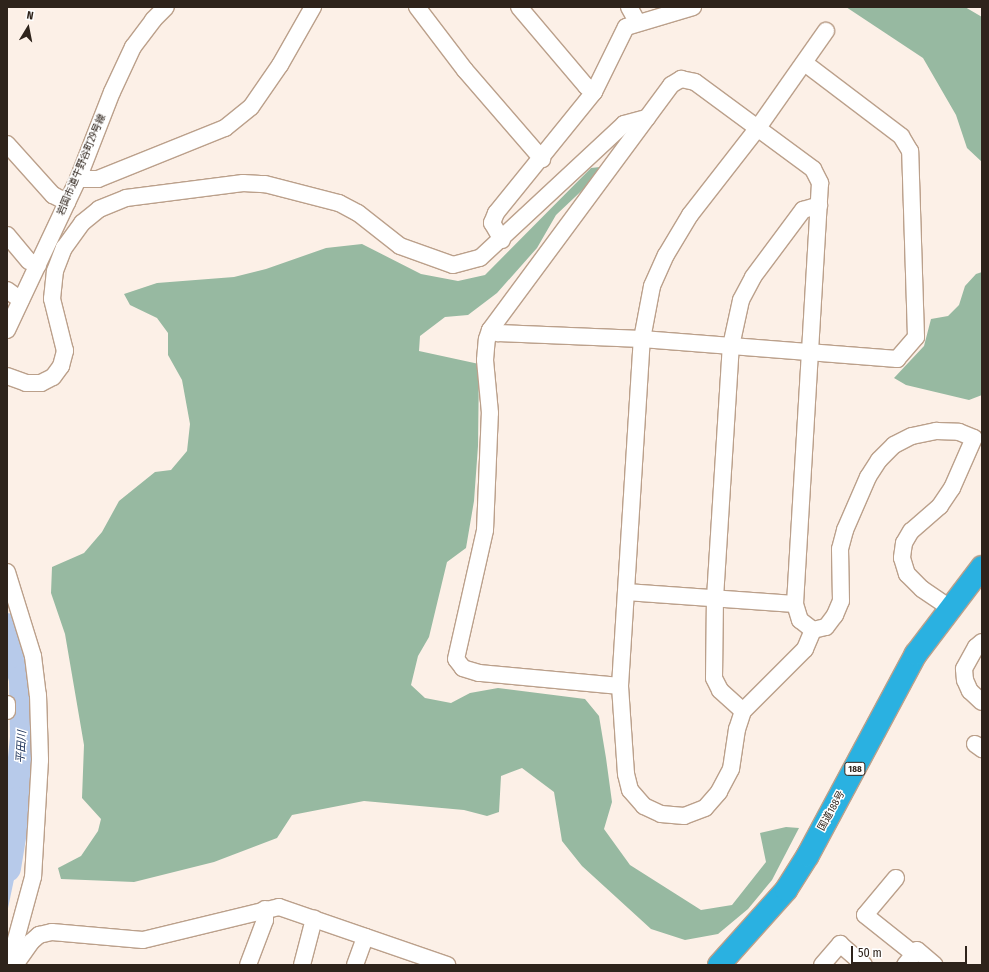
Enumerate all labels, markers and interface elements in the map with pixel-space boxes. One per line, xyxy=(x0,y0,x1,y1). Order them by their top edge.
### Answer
north arrow xyxy=(8,8,48,48)
text: N xyxy=(26,9,35,23)
street label: 岩国市道牛野谷町29号線 xyxy=(55,112,109,218)
water label: 平田川 xyxy=(15,730,29,764)
road number: 188 xyxy=(844,762,866,776)
street label: 国道188号 xyxy=(816,789,848,833)
scale bar xyxy=(853,938,969,964)
text: 50 m xyxy=(858,946,882,960)

